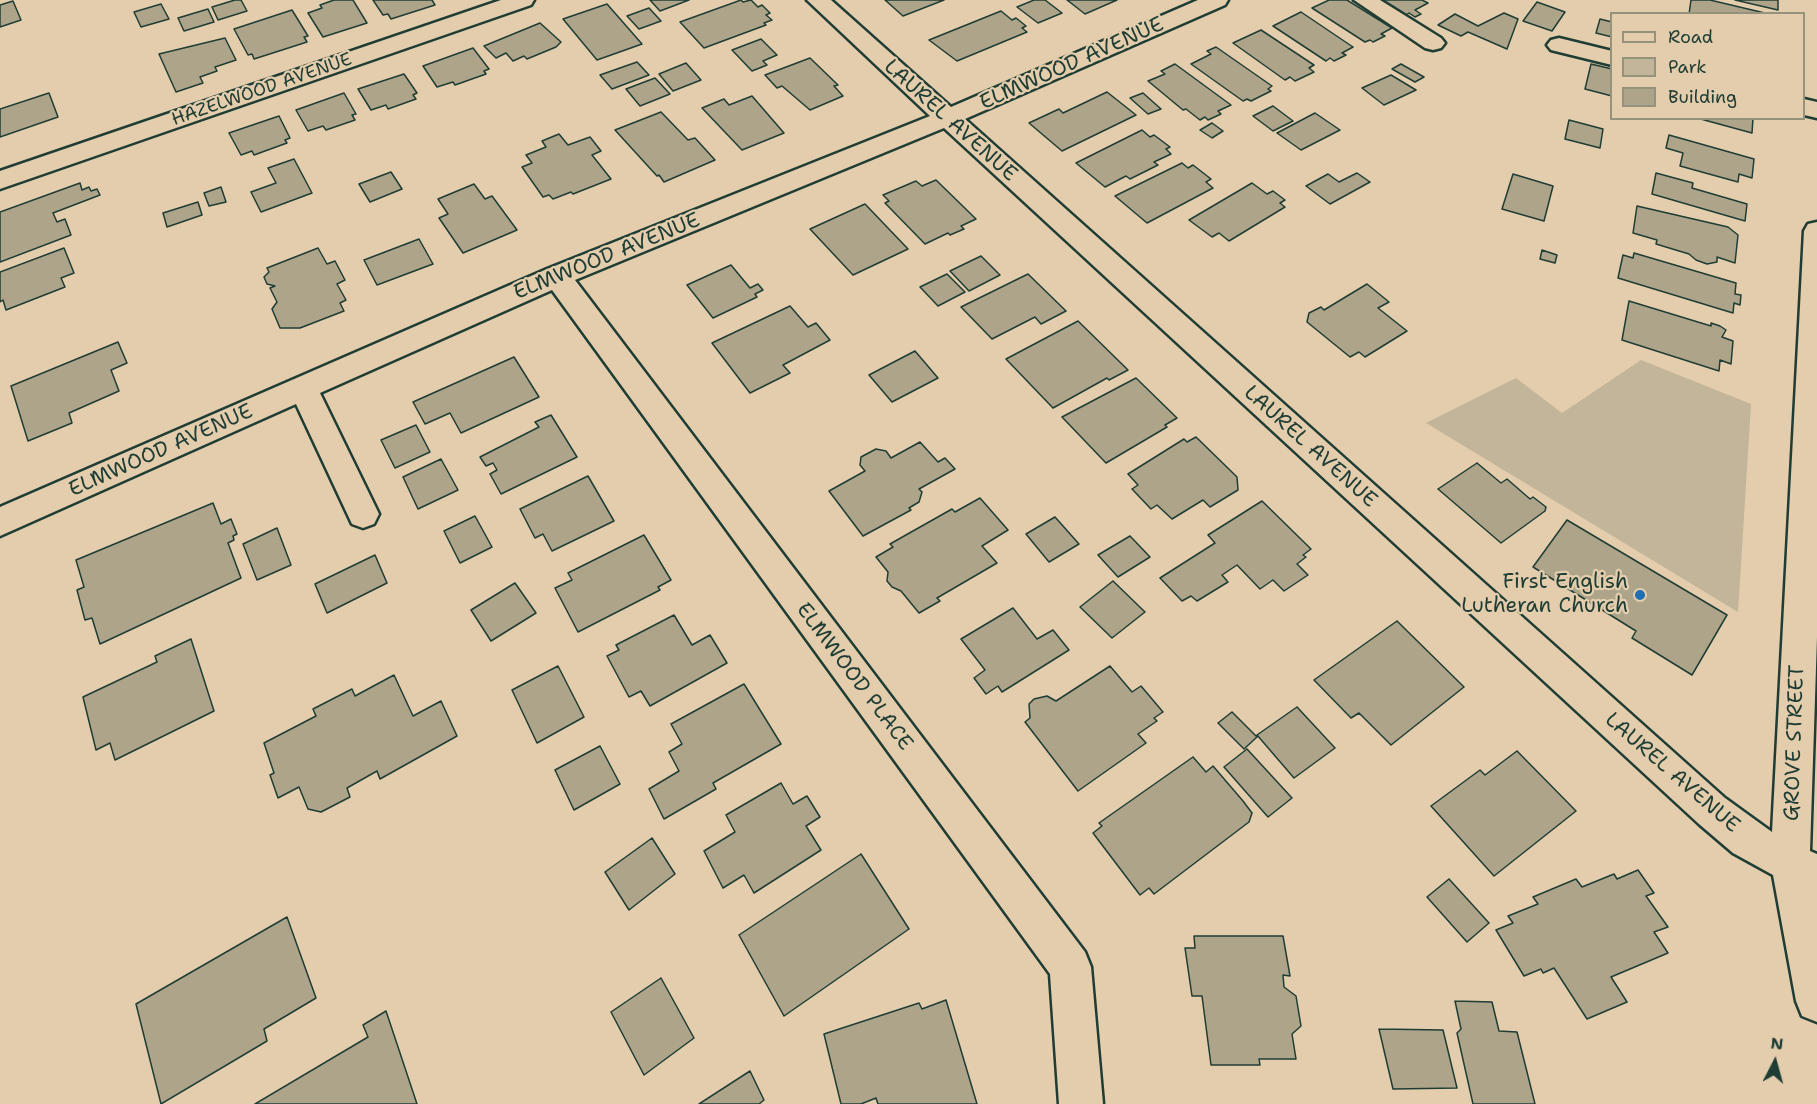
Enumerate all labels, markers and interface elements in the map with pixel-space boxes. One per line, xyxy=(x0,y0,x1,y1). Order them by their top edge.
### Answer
street label: ELMWOOD AVENUE xyxy=(976,12,1168,116)
legend xyxy=(1610,12,1805,120)
text: Road xyxy=(1668,25,1713,49)
street label: HAZELWOOD AVENUE xyxy=(169,49,355,131)
street label: LAUREL AVENUE xyxy=(878,55,1022,187)
text: Park xyxy=(1668,55,1707,79)
text: Building xyxy=(1668,85,1737,109)
street label: ELMWOOD AVENUE xyxy=(510,208,704,306)
street label: LAUREL AVENUE xyxy=(1238,381,1382,513)
street label: ELMWOOD AVENUE xyxy=(65,399,257,503)
place label: First English Lutheran Church xyxy=(1461,570,1628,620)
marker: First English Lutheran Church xyxy=(1633,588,1647,602)
street label: ELMWOOD PLACE xyxy=(790,598,918,756)
street label: GROVE STREET xyxy=(1780,665,1810,821)
street label: LAUREL AVENUE xyxy=(1599,708,1745,838)
north arrow xyxy=(1745,1032,1805,1092)
text: N xyxy=(1770,1032,1784,1055)

